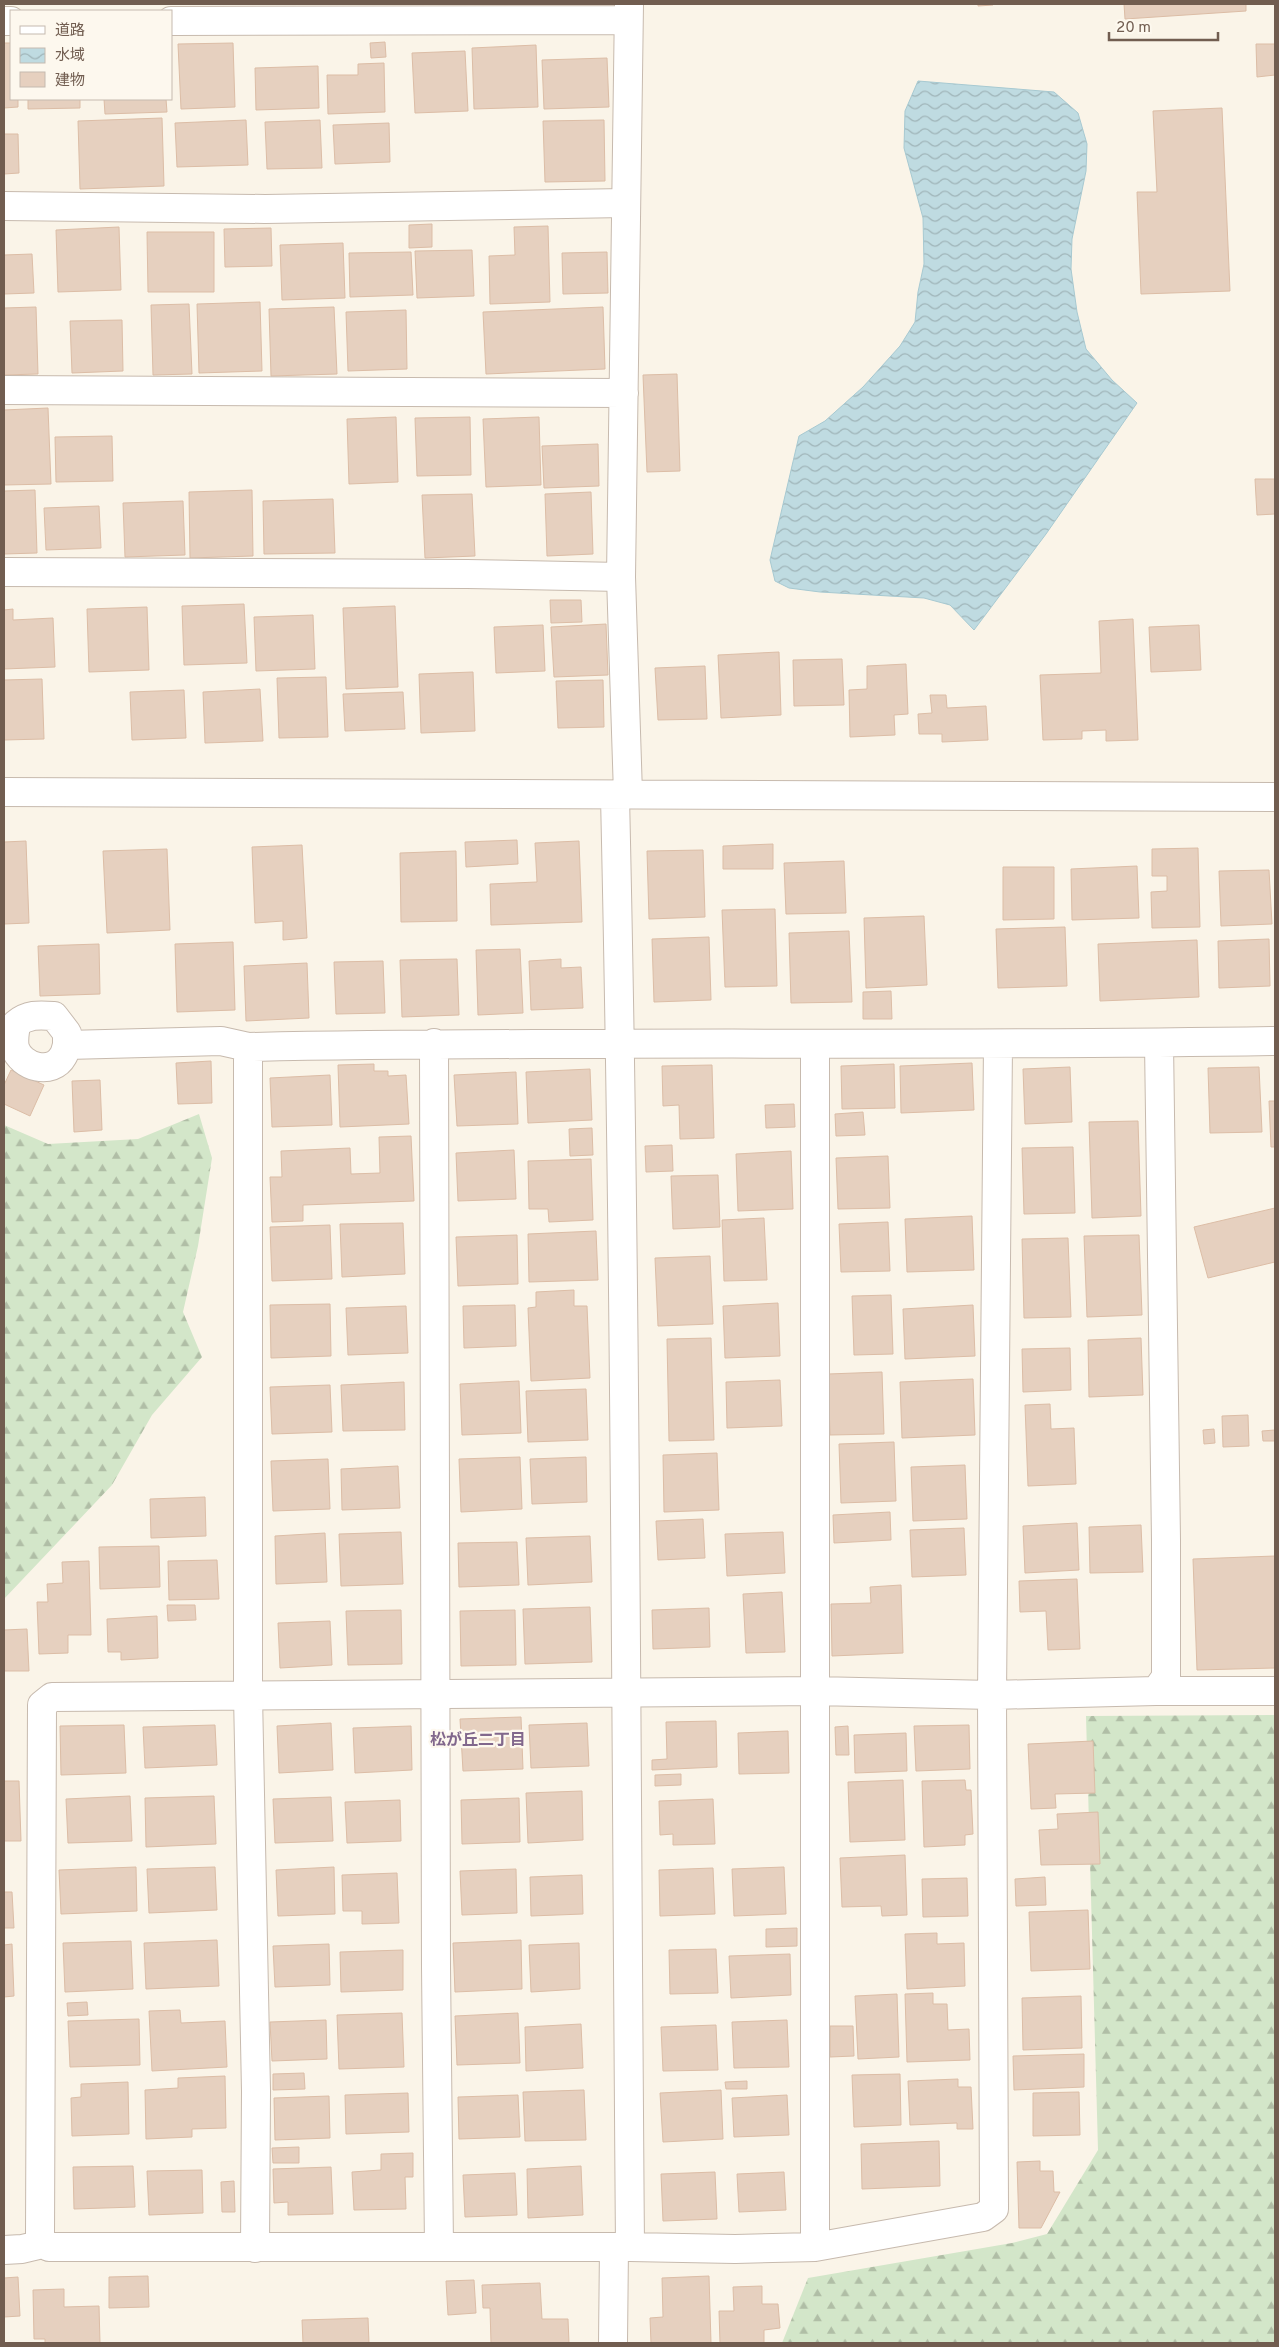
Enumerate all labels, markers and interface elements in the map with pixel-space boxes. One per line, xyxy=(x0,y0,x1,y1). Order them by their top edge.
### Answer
legend xyxy=(10,10,172,100)
scale bar xyxy=(1109,10,1218,42)
text: 20 m xyxy=(1116,19,1151,38)
text: 道路 xyxy=(55,22,85,41)
text: 水域 xyxy=(55,47,85,66)
text: 建物 xyxy=(55,72,85,91)
district label: 松が丘二丁目 xyxy=(430,1731,526,1751)

